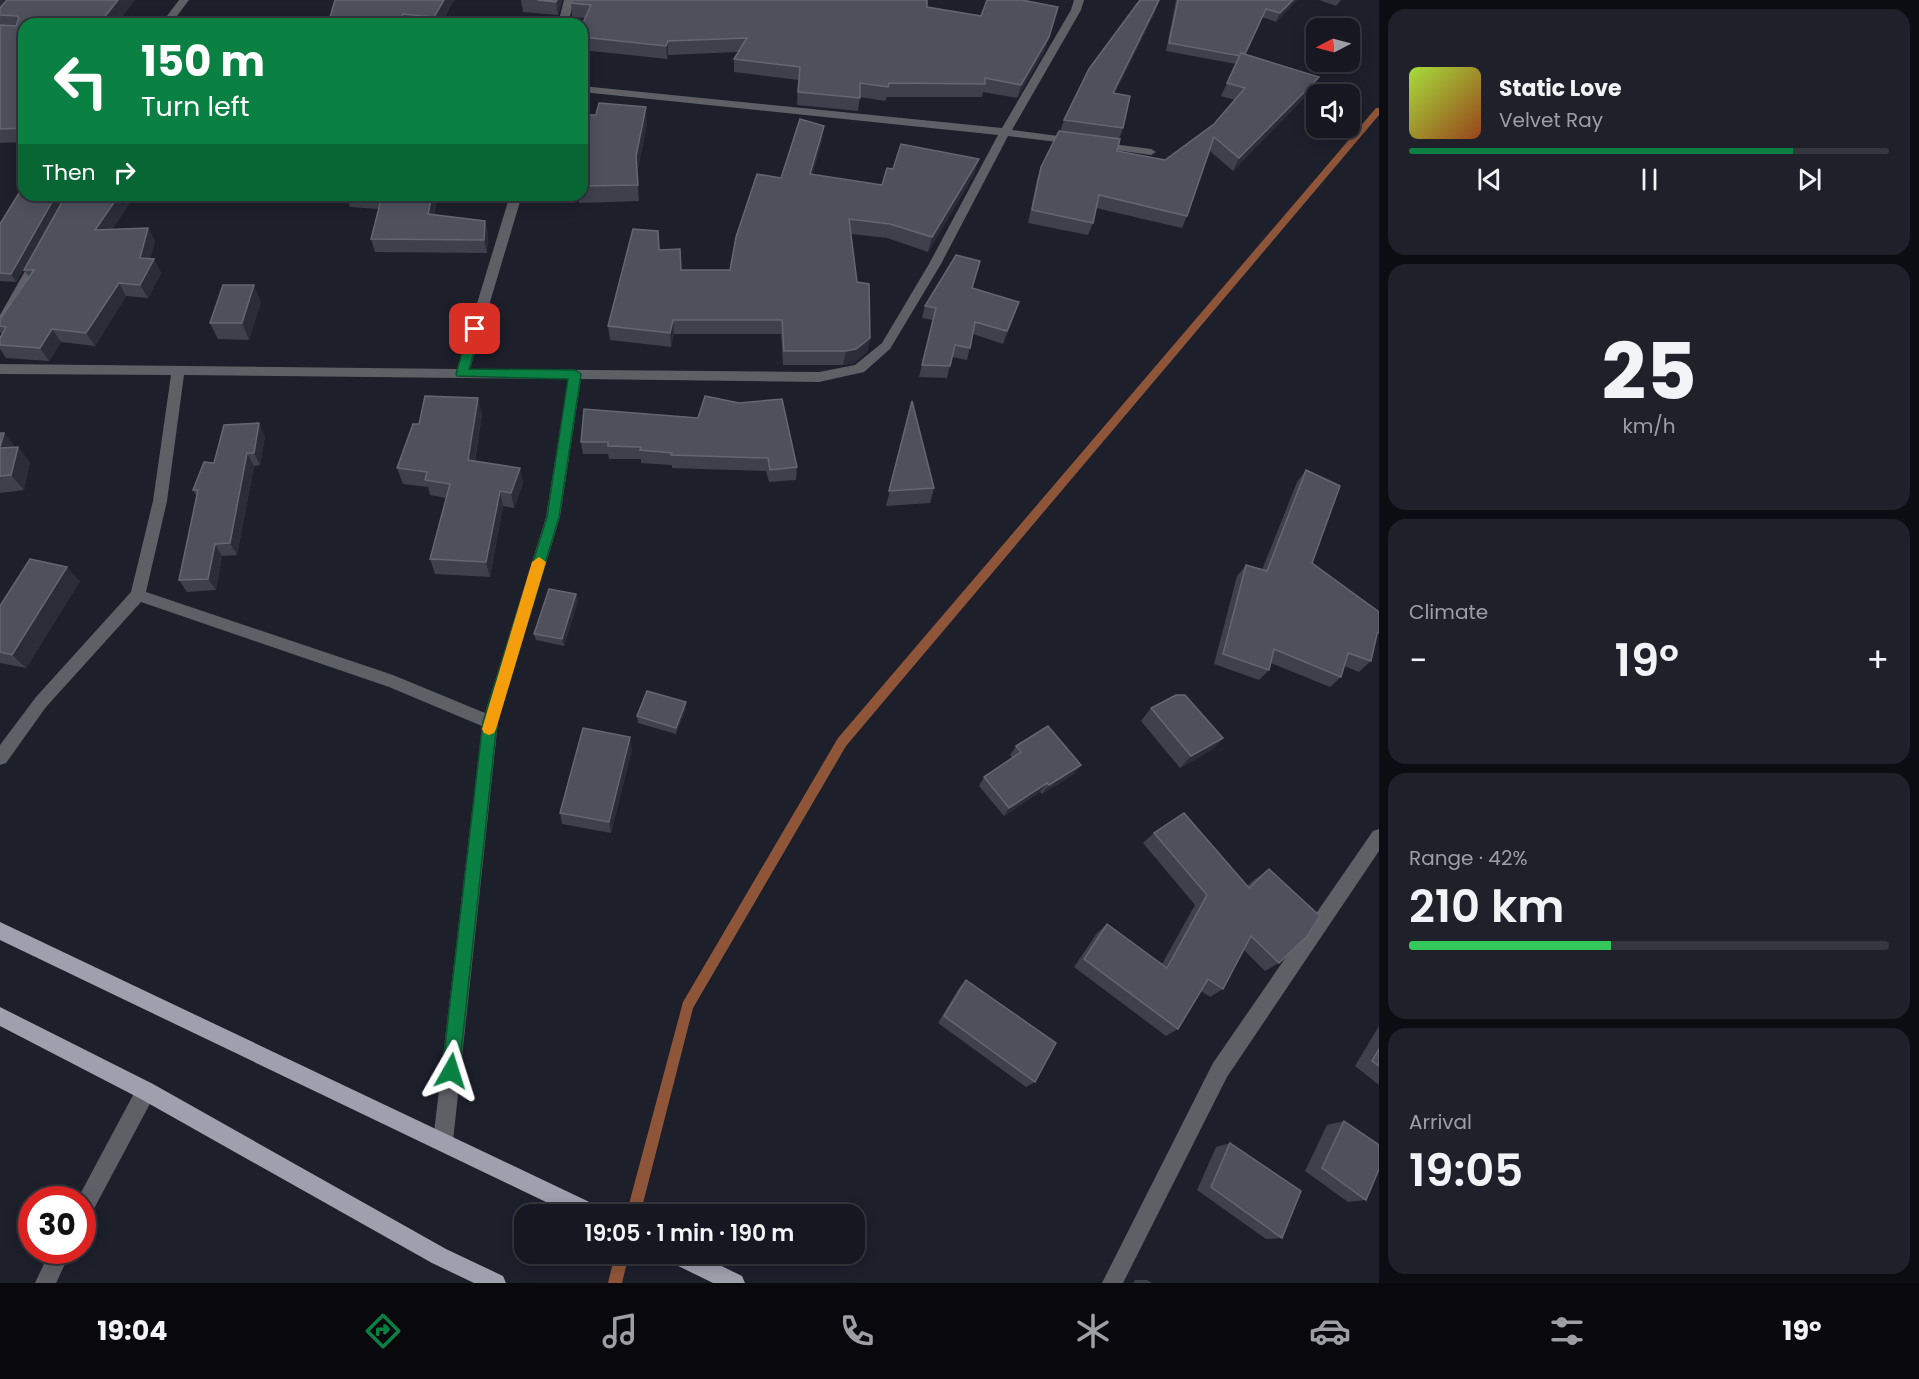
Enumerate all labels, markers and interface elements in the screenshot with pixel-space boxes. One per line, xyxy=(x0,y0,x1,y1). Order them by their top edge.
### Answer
north arrow xyxy=(1306,18,1360,72)
map controls xyxy=(1306,18,1360,138)
text: 150 m xyxy=(141,32,265,91)
icon: left xyxy=(42,42,120,120)
text: Static Love xyxy=(1499,73,1622,104)
button: sound xyxy=(1306,84,1360,138)
text: Turn left xyxy=(141,88,250,125)
text: Velvet Ray xyxy=(1499,106,1603,134)
icon: right xyxy=(108,156,141,189)
text: Then xyxy=(42,157,96,188)
icon: previous xyxy=(1473,163,1506,196)
icon: pause xyxy=(1633,163,1666,196)
icon: next xyxy=(1793,163,1826,196)
pin xyxy=(449,303,500,354)
icon: arrive xyxy=(458,312,491,345)
text: 25 xyxy=(1601,317,1697,426)
text: km/h xyxy=(1622,412,1676,440)
text: Climate xyxy=(1409,598,1488,626)
text: 19° xyxy=(1615,629,1679,692)
text: − xyxy=(1409,637,1427,684)
text: + xyxy=(1866,637,1889,684)
text: Range · 42% xyxy=(1409,844,1528,872)
text: 210 km xyxy=(1409,875,1564,938)
position arrow xyxy=(419,1039,483,1103)
text: Arrival xyxy=(1409,1108,1472,1136)
text: 19:05 xyxy=(1409,1139,1523,1202)
speed limit sign: 30 xyxy=(18,1186,96,1264)
text: 19:05 · 1 min · 190 m xyxy=(585,1218,794,1249)
icon: directions xyxy=(362,1310,404,1352)
icon: music xyxy=(599,1310,641,1352)
icon: phone xyxy=(836,1310,878,1352)
icon: climate xyxy=(1072,1310,1114,1352)
icon: car xyxy=(1309,1310,1351,1352)
icon: filters xyxy=(1546,1310,1588,1352)
text: 19:04 xyxy=(97,1312,168,1349)
text: 19° xyxy=(1782,1312,1822,1349)

